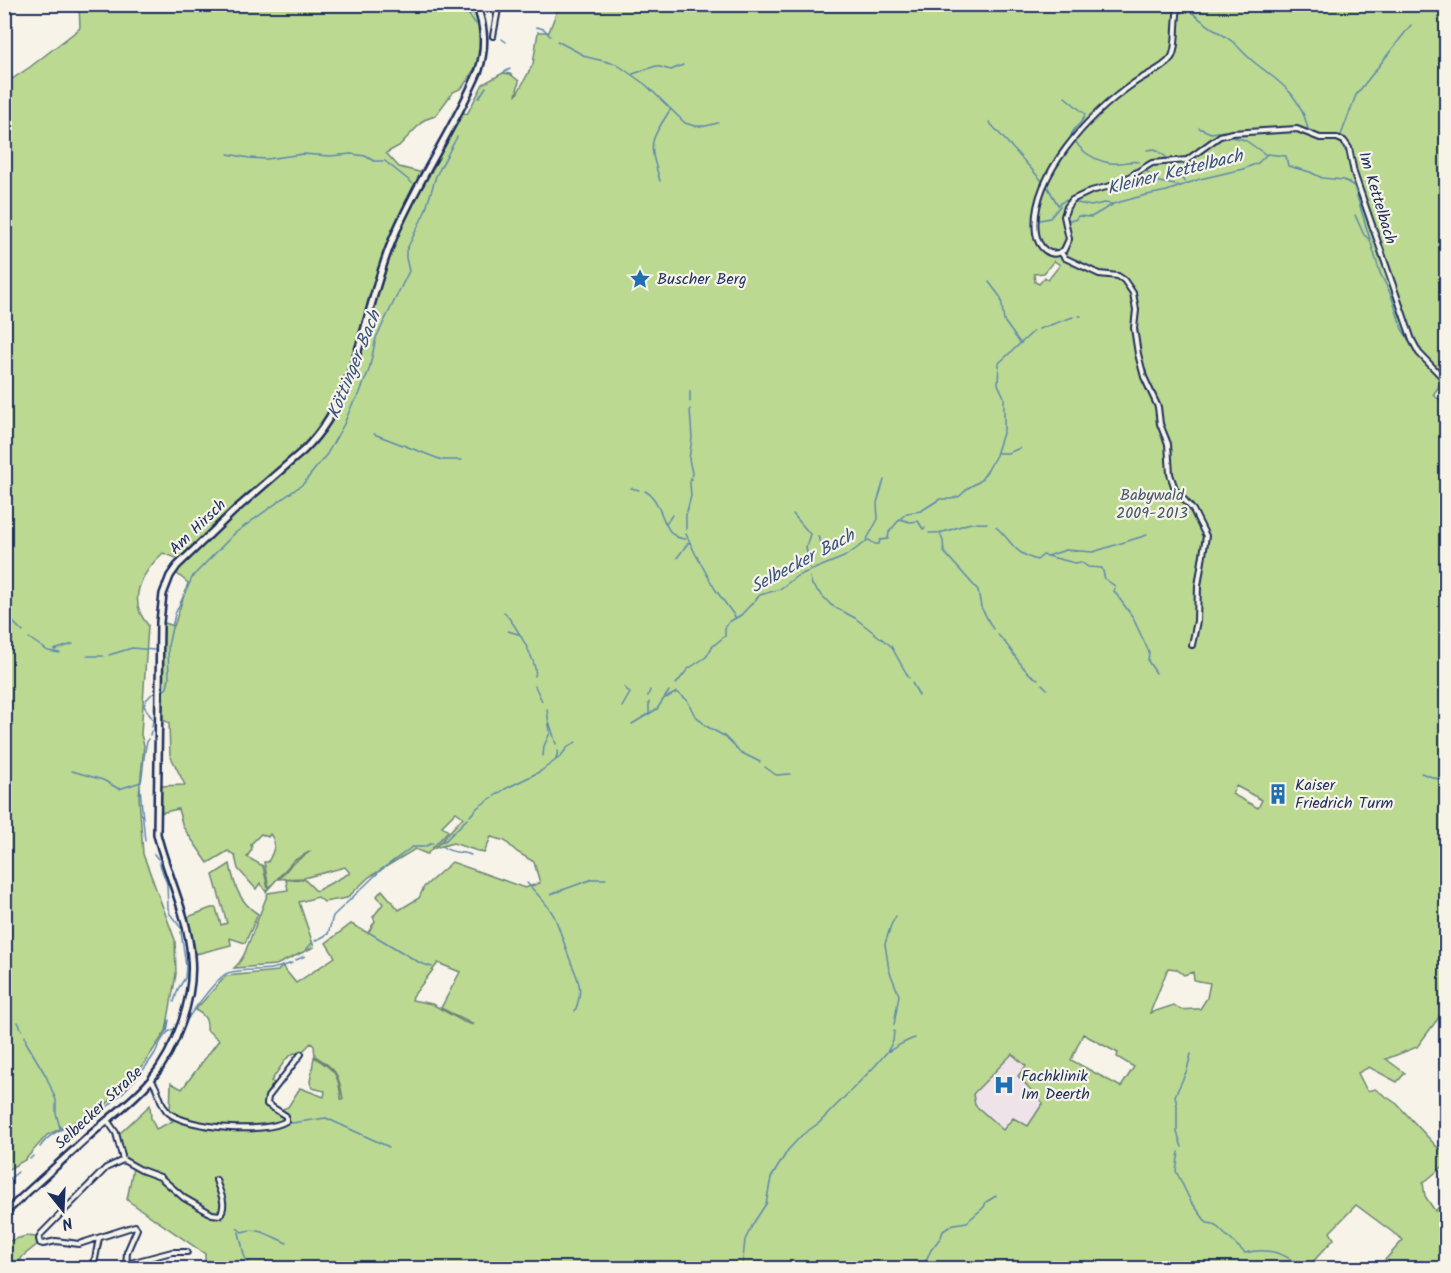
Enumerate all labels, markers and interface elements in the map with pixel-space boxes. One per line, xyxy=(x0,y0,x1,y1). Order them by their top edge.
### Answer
water label: Kleiner Kettelbach xyxy=(1104,142,1247,204)
street label: Im Kettelbach xyxy=(1351,149,1403,247)
place icon: Buscher Berg xyxy=(628,267,652,291)
place label: Buscher Berg xyxy=(657,267,747,292)
water label: Köttinger Bach xyxy=(320,305,390,423)
park label: Babywald 2009-2013 xyxy=(1116,483,1188,526)
street label: Am Hirsch xyxy=(164,493,232,561)
water label: Selbecker Bach xyxy=(745,522,862,602)
place label: Kaiser Friedrich Turm xyxy=(1295,773,1393,816)
building icon: Kaiser Friedrich Turm xyxy=(1266,782,1290,806)
street label: Selbecker Straße xyxy=(49,1060,149,1156)
place label: Fachklinik Im Deerth xyxy=(1021,1064,1090,1107)
hospital icon: Fachklinik Im Deerth xyxy=(992,1073,1016,1097)
north arrow xyxy=(33,1180,93,1240)
text: N xyxy=(59,1209,76,1236)

